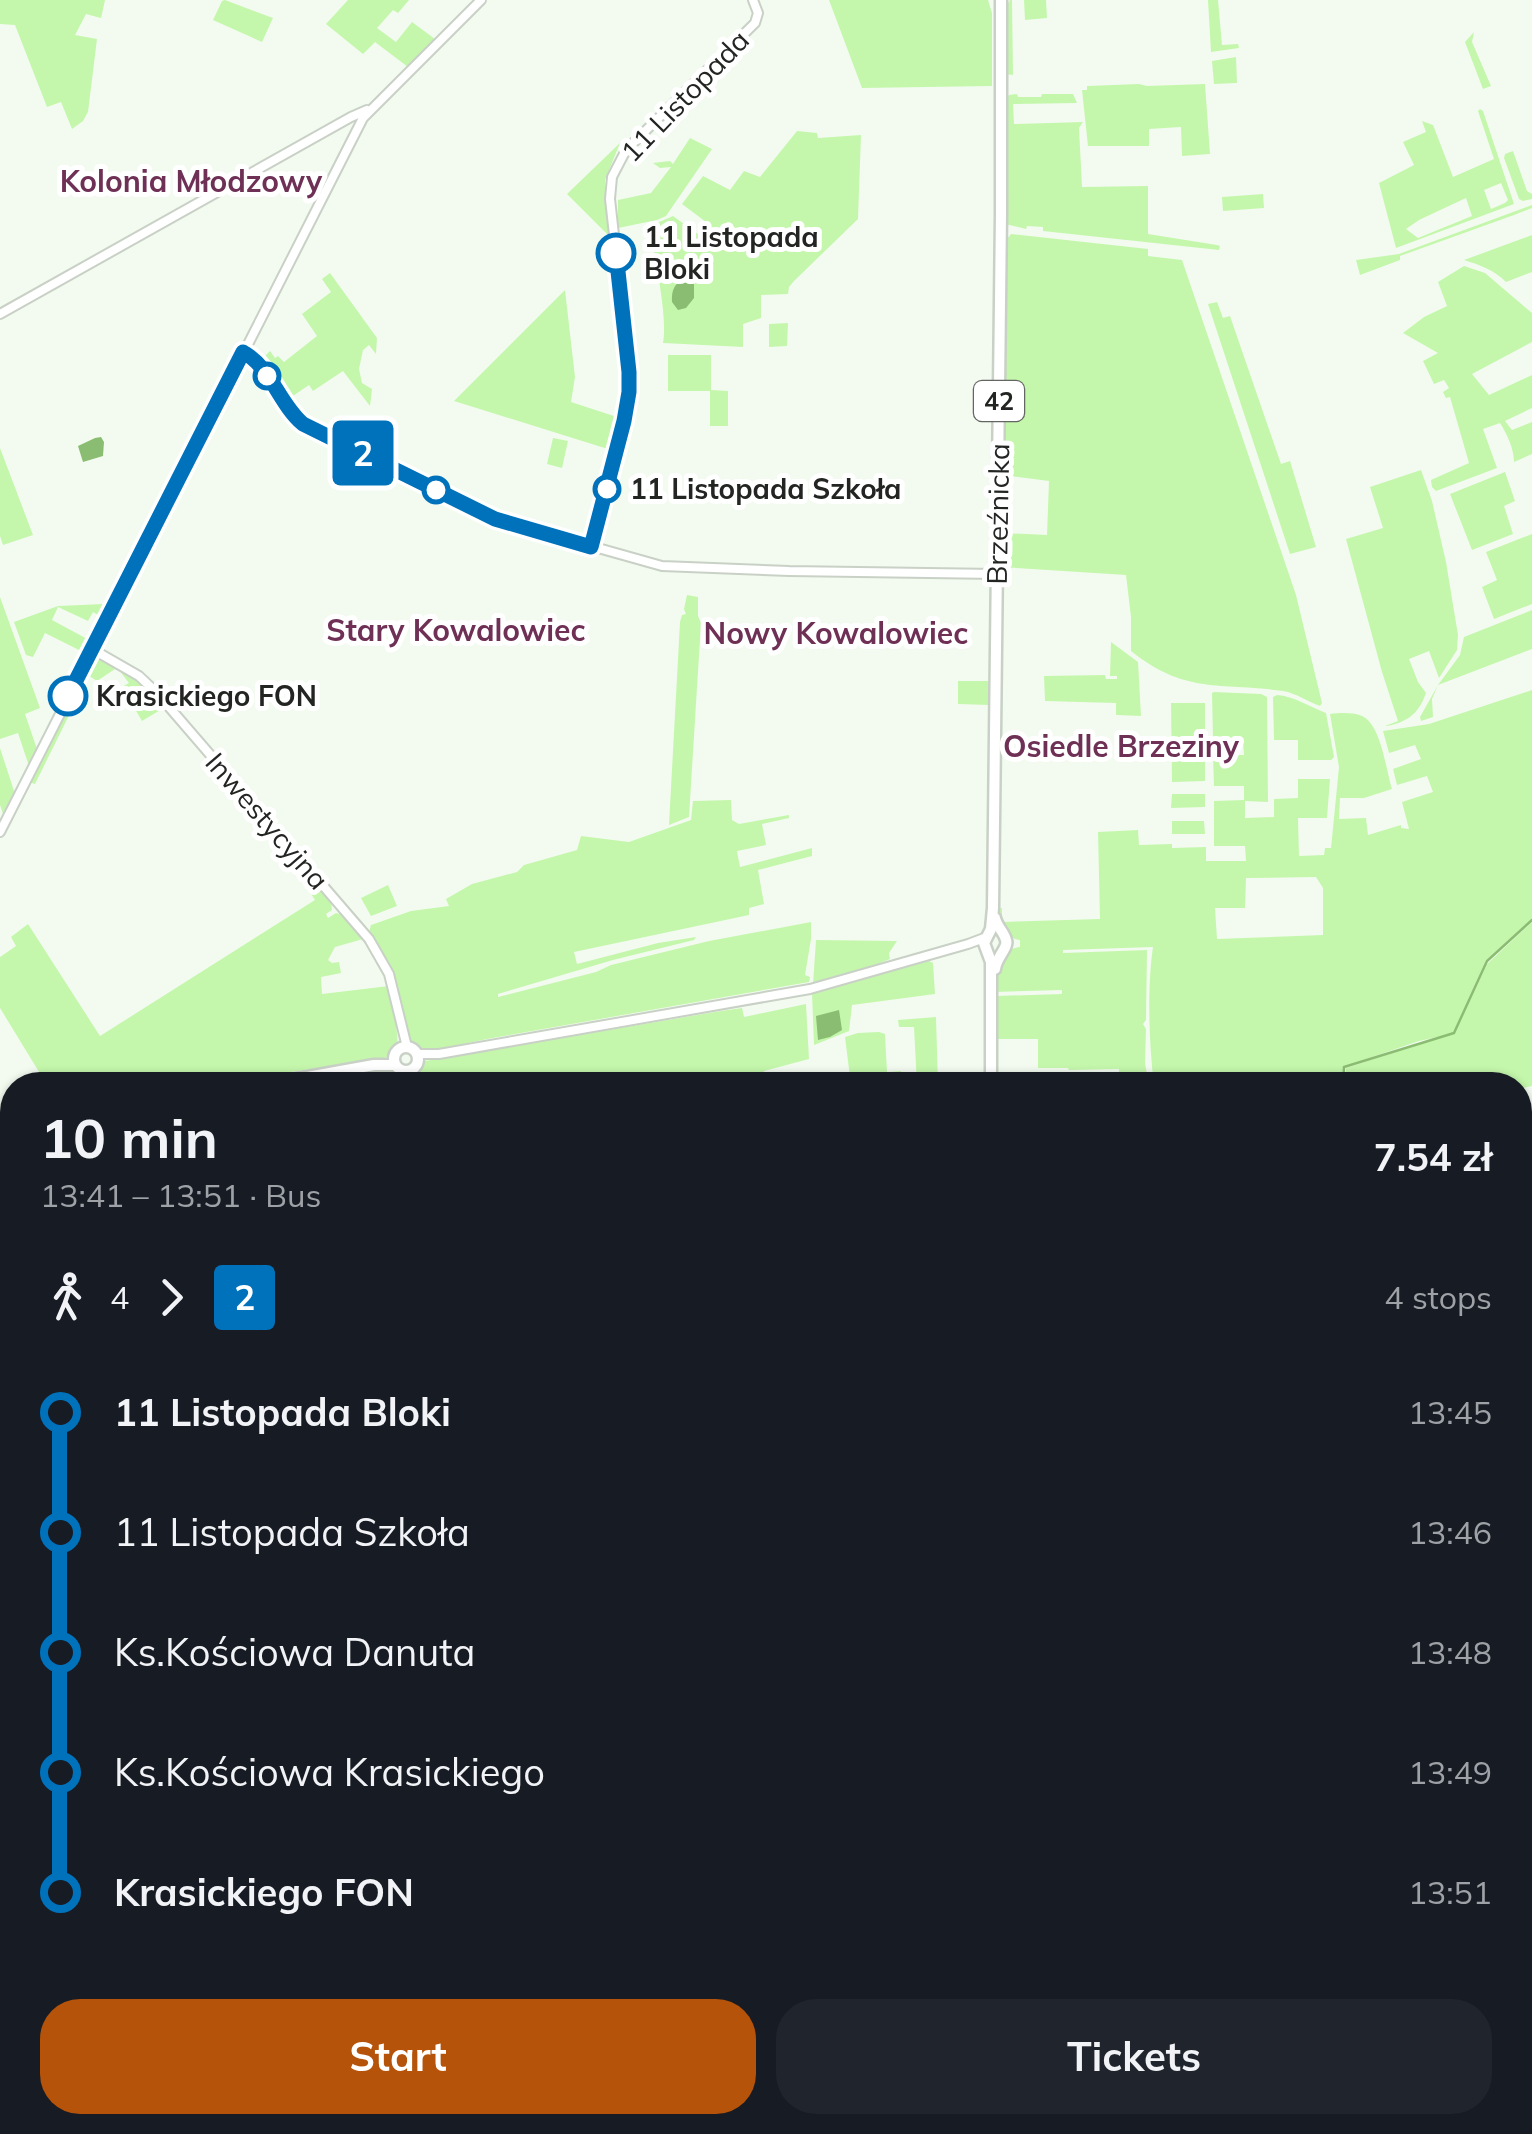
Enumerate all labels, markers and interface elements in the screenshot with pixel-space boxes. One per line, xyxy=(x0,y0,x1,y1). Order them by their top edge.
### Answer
street label: 11 Listopada xyxy=(613,23,756,169)
district label: Kolonia Młodzowy xyxy=(60,162,323,200)
place label: 11 Listopada Bloki xyxy=(644,219,819,286)
marker: 11 Listopada Bloki xyxy=(597,234,635,272)
unlabelled marker xyxy=(254,363,280,389)
road number: 42 xyxy=(974,381,1024,421)
line badge: 2 xyxy=(330,420,396,486)
text: 2 xyxy=(352,431,374,475)
street label: Brzeźnicka xyxy=(979,443,1016,585)
place label: 11 Listopada Szkoła xyxy=(630,471,901,506)
marker: 11 Listopada Szkoła xyxy=(594,476,620,502)
unlabelled marker xyxy=(423,477,449,503)
district label: Stary Kowalowiec xyxy=(326,611,586,649)
district label: Nowy Kowalowiec xyxy=(704,614,968,652)
marker: Krasickiego FON xyxy=(49,677,87,715)
place label: Krasickiego FON xyxy=(96,678,317,713)
district label: Osiedle Brzeziny xyxy=(1003,727,1240,765)
street label: Inwestycyjna xyxy=(198,745,336,896)
text: 10 min xyxy=(40,1103,218,1172)
text: 7.54 zł xyxy=(1374,1133,1492,1181)
text: 13:41 – 13:51 · Bus xyxy=(40,1175,321,1215)
icon: walk xyxy=(40,1270,95,1325)
icon: forward xyxy=(144,1270,199,1325)
text: 2 xyxy=(234,1275,255,1319)
text: 4 xyxy=(110,1277,129,1317)
text: 4 stops xyxy=(1384,1277,1492,1317)
text: 11 Listopada Bloki xyxy=(114,1388,451,1436)
text: 13:45 xyxy=(1408,1392,1492,1432)
text: 11 Listopada Szkoła xyxy=(114,1508,470,1556)
text: 13:46 xyxy=(1408,1512,1492,1552)
text: Ks.Kościowa Danuta xyxy=(114,1628,475,1676)
text: 13:48 xyxy=(1408,1632,1492,1672)
text: Ks.Kościowa Krasickiego xyxy=(114,1748,545,1796)
text: 13:49 xyxy=(1408,1752,1492,1792)
text: Krasickiego FON xyxy=(114,1868,414,1916)
text: 13:51 xyxy=(1408,1872,1492,1912)
button: Start xyxy=(40,1999,756,2114)
button: Tickets xyxy=(776,1999,1492,2114)

